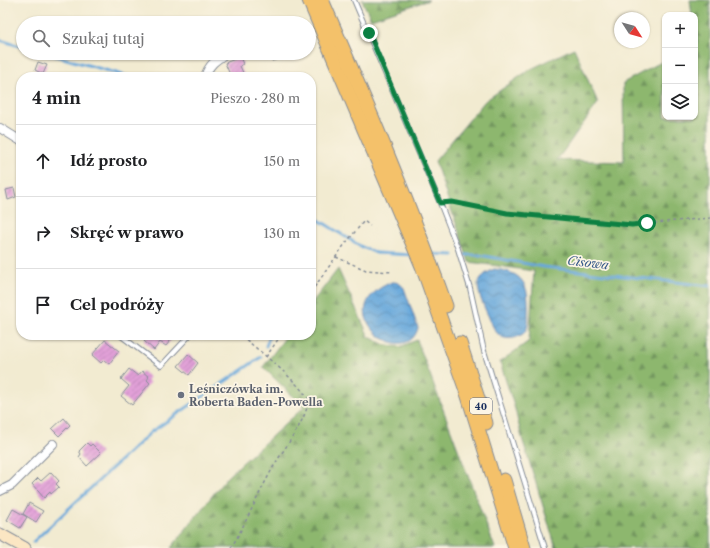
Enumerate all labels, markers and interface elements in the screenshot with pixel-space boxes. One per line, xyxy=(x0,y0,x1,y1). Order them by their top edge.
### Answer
north arrow xyxy=(614,12,650,48)
map controls xyxy=(662,12,698,120)
button: + xyxy=(662,12,698,48)
search box xyxy=(16,16,316,60)
route end xyxy=(360,24,378,42)
icon: search xyxy=(30,27,52,49)
text: Szukaj tutaj xyxy=(62,29,144,48)
button: − xyxy=(662,48,698,84)
button: layers xyxy=(662,84,698,120)
text: 4 min xyxy=(32,88,81,108)
text: Pieszo · 280 m xyxy=(210,90,300,106)
icon: ahead xyxy=(32,150,54,172)
text: Idź prosto xyxy=(70,151,147,170)
text: 150 m xyxy=(264,153,300,169)
route start xyxy=(638,214,656,232)
icon: right xyxy=(32,222,54,244)
text: Skręć w prawo xyxy=(70,223,184,242)
text: 130 m xyxy=(264,225,300,241)
water label: Cisowa xyxy=(567,253,610,272)
icon: arrive xyxy=(32,294,54,316)
text: Cel podróży xyxy=(70,295,164,314)
place label: Leśniczówka im. Roberta Baden-Powella xyxy=(189,382,323,409)
marker: Leśniczówka im. Roberta Baden-Powella xyxy=(176,390,186,400)
road number: 40 xyxy=(470,398,492,414)

